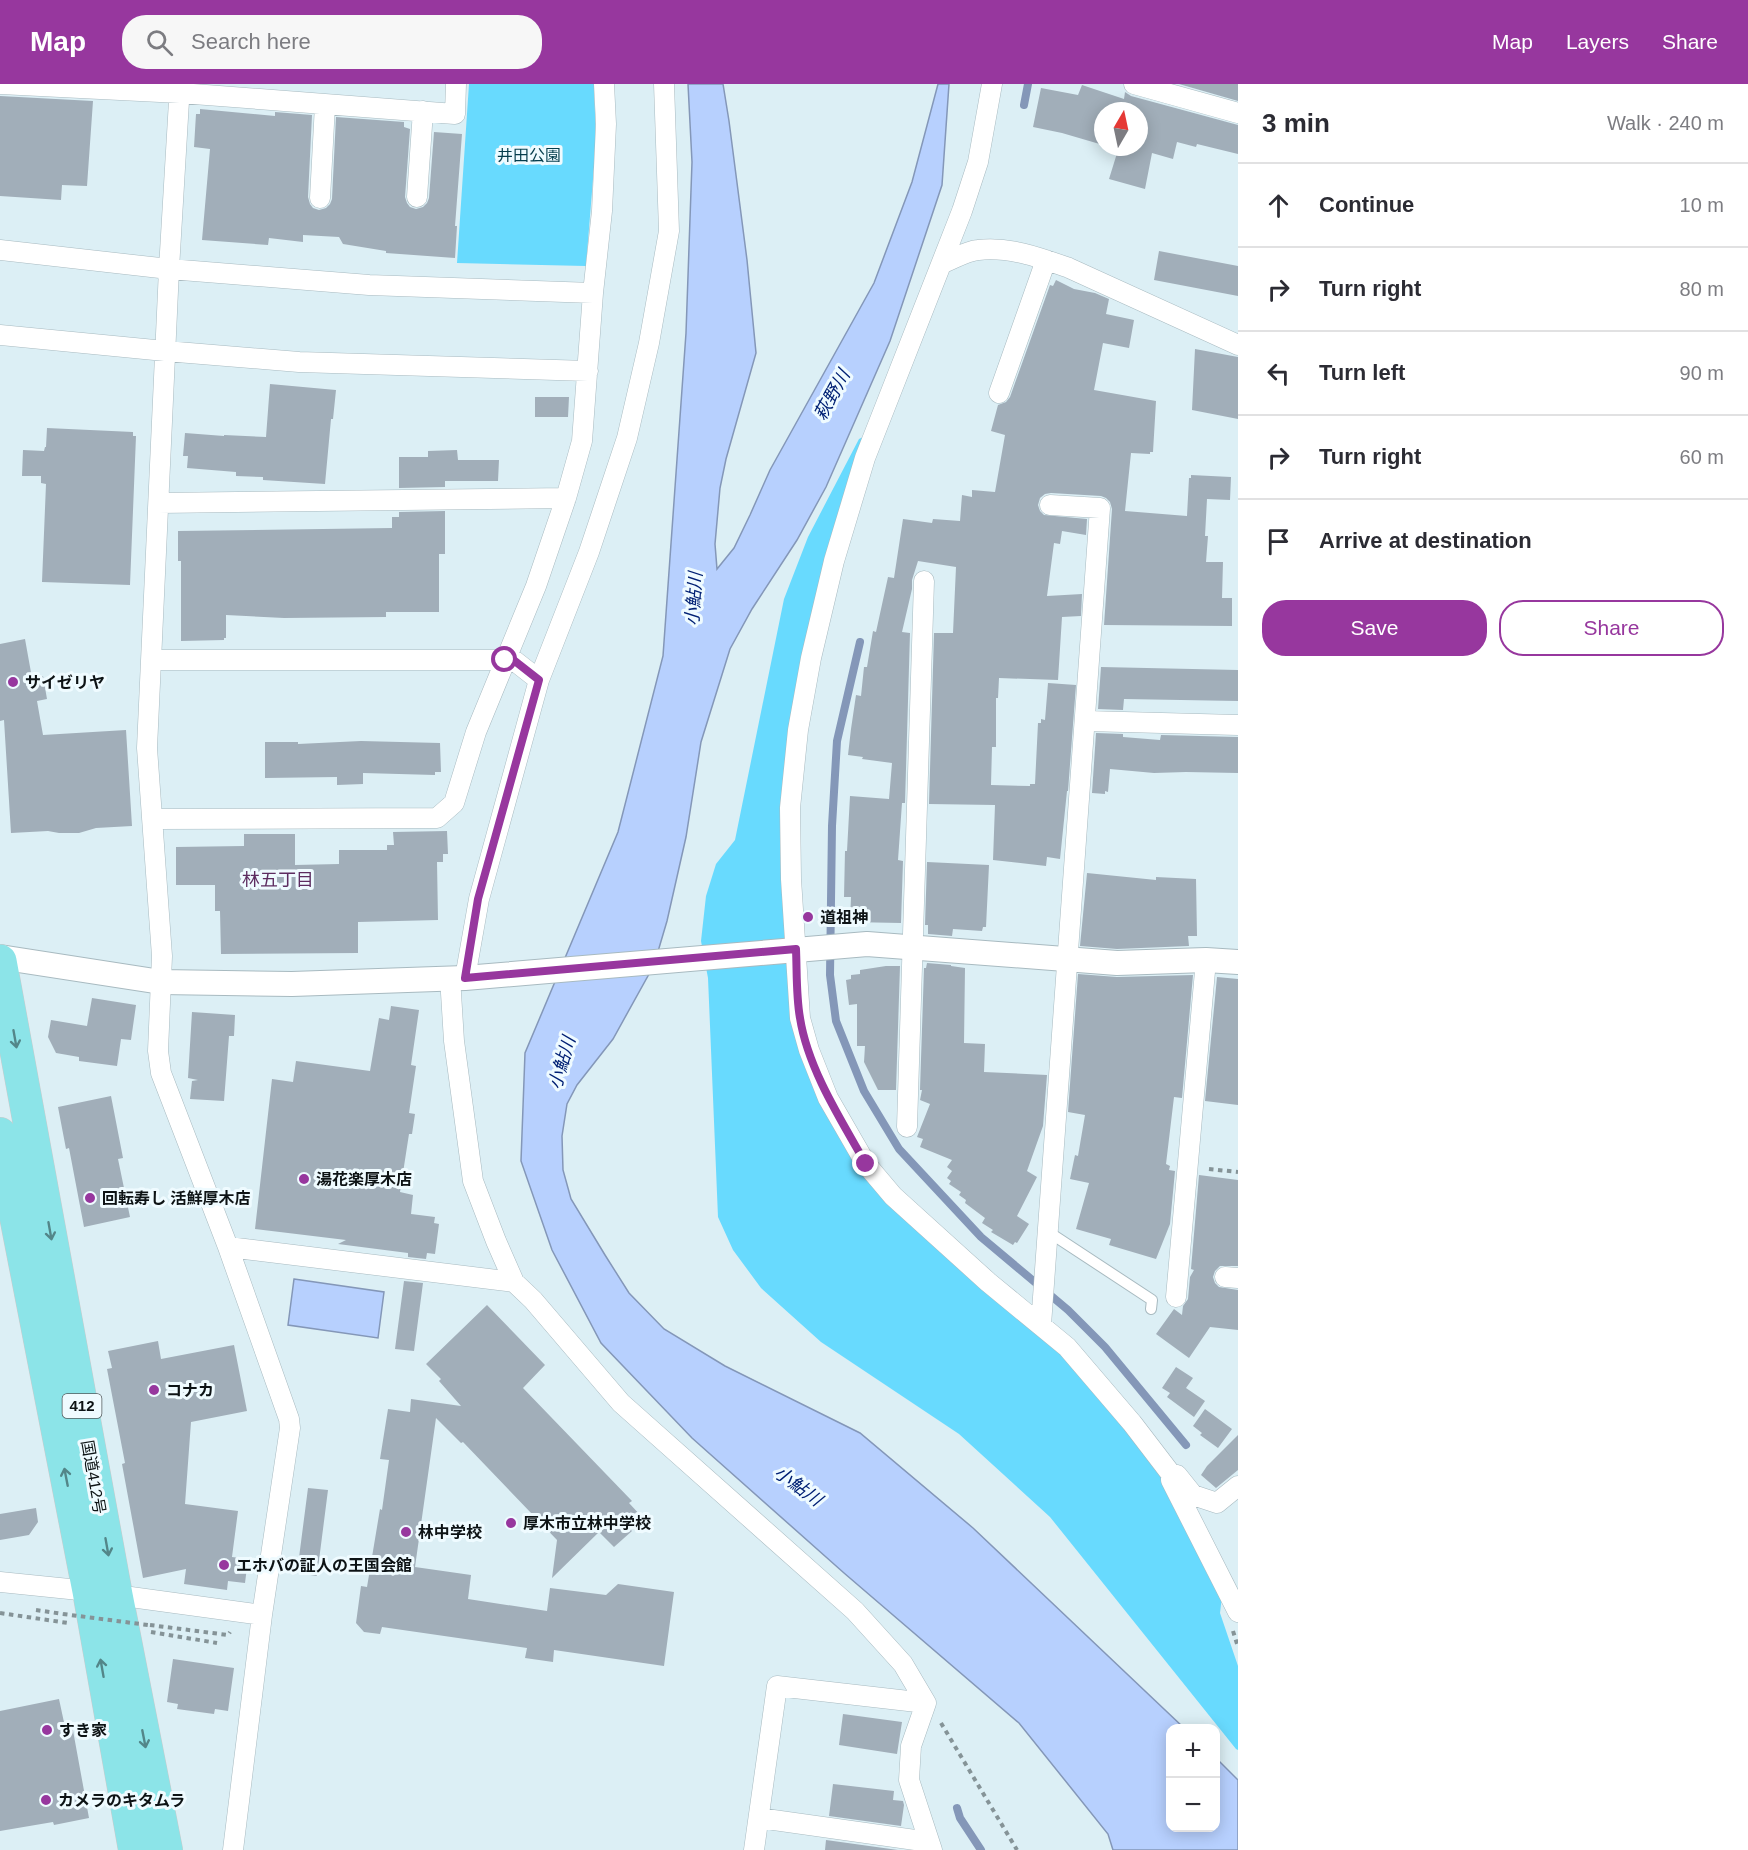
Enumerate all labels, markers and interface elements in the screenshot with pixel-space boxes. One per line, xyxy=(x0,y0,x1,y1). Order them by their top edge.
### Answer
search box xyxy=(122,15,542,69)
text: Map xyxy=(30,26,86,57)
icon: search xyxy=(143,26,176,59)
text: Search here xyxy=(191,29,311,54)
text: Map xyxy=(1492,30,1533,53)
text: Layers xyxy=(1566,30,1629,53)
text: Share xyxy=(1662,30,1718,53)
north arrow xyxy=(1094,102,1148,156)
text: 3 min xyxy=(1262,108,1330,138)
text: Walk · 240 m xyxy=(1607,112,1724,134)
park label: 井田公園 xyxy=(497,147,561,164)
icon: ahead xyxy=(1262,189,1295,222)
text: Continue xyxy=(1319,192,1414,217)
text: 10 m xyxy=(1680,194,1724,216)
icon: right xyxy=(1262,273,1295,306)
text: Turn right xyxy=(1319,276,1421,301)
text: 80 m xyxy=(1680,278,1724,300)
icon: left xyxy=(1262,357,1295,390)
text: Turn left xyxy=(1319,360,1405,385)
text: 90 m xyxy=(1680,362,1724,384)
water label: 萩野川 xyxy=(810,365,855,423)
icon: right xyxy=(1262,441,1295,474)
text: Turn right xyxy=(1319,444,1421,469)
text: 60 m xyxy=(1680,446,1724,468)
icon: arrive xyxy=(1262,525,1295,558)
text: Arrive at destination xyxy=(1319,528,1532,553)
water label: 小鮎川 xyxy=(682,569,706,627)
button: Save xyxy=(1262,600,1487,656)
button: Share xyxy=(1499,600,1724,656)
route start xyxy=(491,646,517,672)
place label: サイゼリヤ xyxy=(25,674,105,691)
marker: サイゼリヤ xyxy=(6,675,20,689)
district label: 林五丁目 xyxy=(242,870,314,890)
place label: 道祖神 xyxy=(820,908,868,926)
marker: 道祖神 xyxy=(801,910,815,924)
one-way arrow xyxy=(10,1029,21,1049)
water label: 小鮎川 xyxy=(545,1032,580,1092)
route end xyxy=(852,1150,878,1176)
place label: 湯花楽厚木店 xyxy=(316,1171,412,1188)
marker: 湯花楽厚木店 xyxy=(297,1172,311,1186)
place label: 回転寿し 活鮮厚木店 xyxy=(102,1190,250,1207)
marker: 回転寿し 活鮮厚木店 xyxy=(83,1191,97,1205)
one-way arrow xyxy=(45,1221,56,1241)
place label: コナカ xyxy=(166,1382,214,1399)
marker: コナカ xyxy=(147,1383,161,1397)
road number: 412 xyxy=(62,1394,101,1418)
street label: 国道412号 xyxy=(79,1439,108,1515)
water label: 小鮎川 xyxy=(770,1462,827,1511)
one-way arrow xyxy=(60,1467,71,1487)
place label: 厚木市立林中学校 xyxy=(523,1515,651,1532)
marker: 厚木市立林中学校 xyxy=(504,1516,518,1530)
place label: 林中学校 xyxy=(418,1524,482,1541)
marker: 林中学校 xyxy=(399,1525,413,1539)
one-way arrow xyxy=(102,1537,113,1557)
place label: エホバの証人の王国会館 xyxy=(236,1557,412,1574)
marker: エホバの証人の王国会館 xyxy=(217,1558,231,1572)
one-way arrow xyxy=(97,1659,108,1679)
place label: すき家 xyxy=(59,1722,107,1739)
marker: すき家 xyxy=(40,1723,54,1737)
map controls xyxy=(1166,1724,1220,1832)
button: + xyxy=(1166,1724,1220,1778)
one-way arrow xyxy=(139,1728,150,1748)
button: − xyxy=(1166,1778,1220,1832)
place label: カメラのキタムラ xyxy=(58,1792,185,1809)
marker: カメラのキタムラ xyxy=(39,1793,53,1807)

